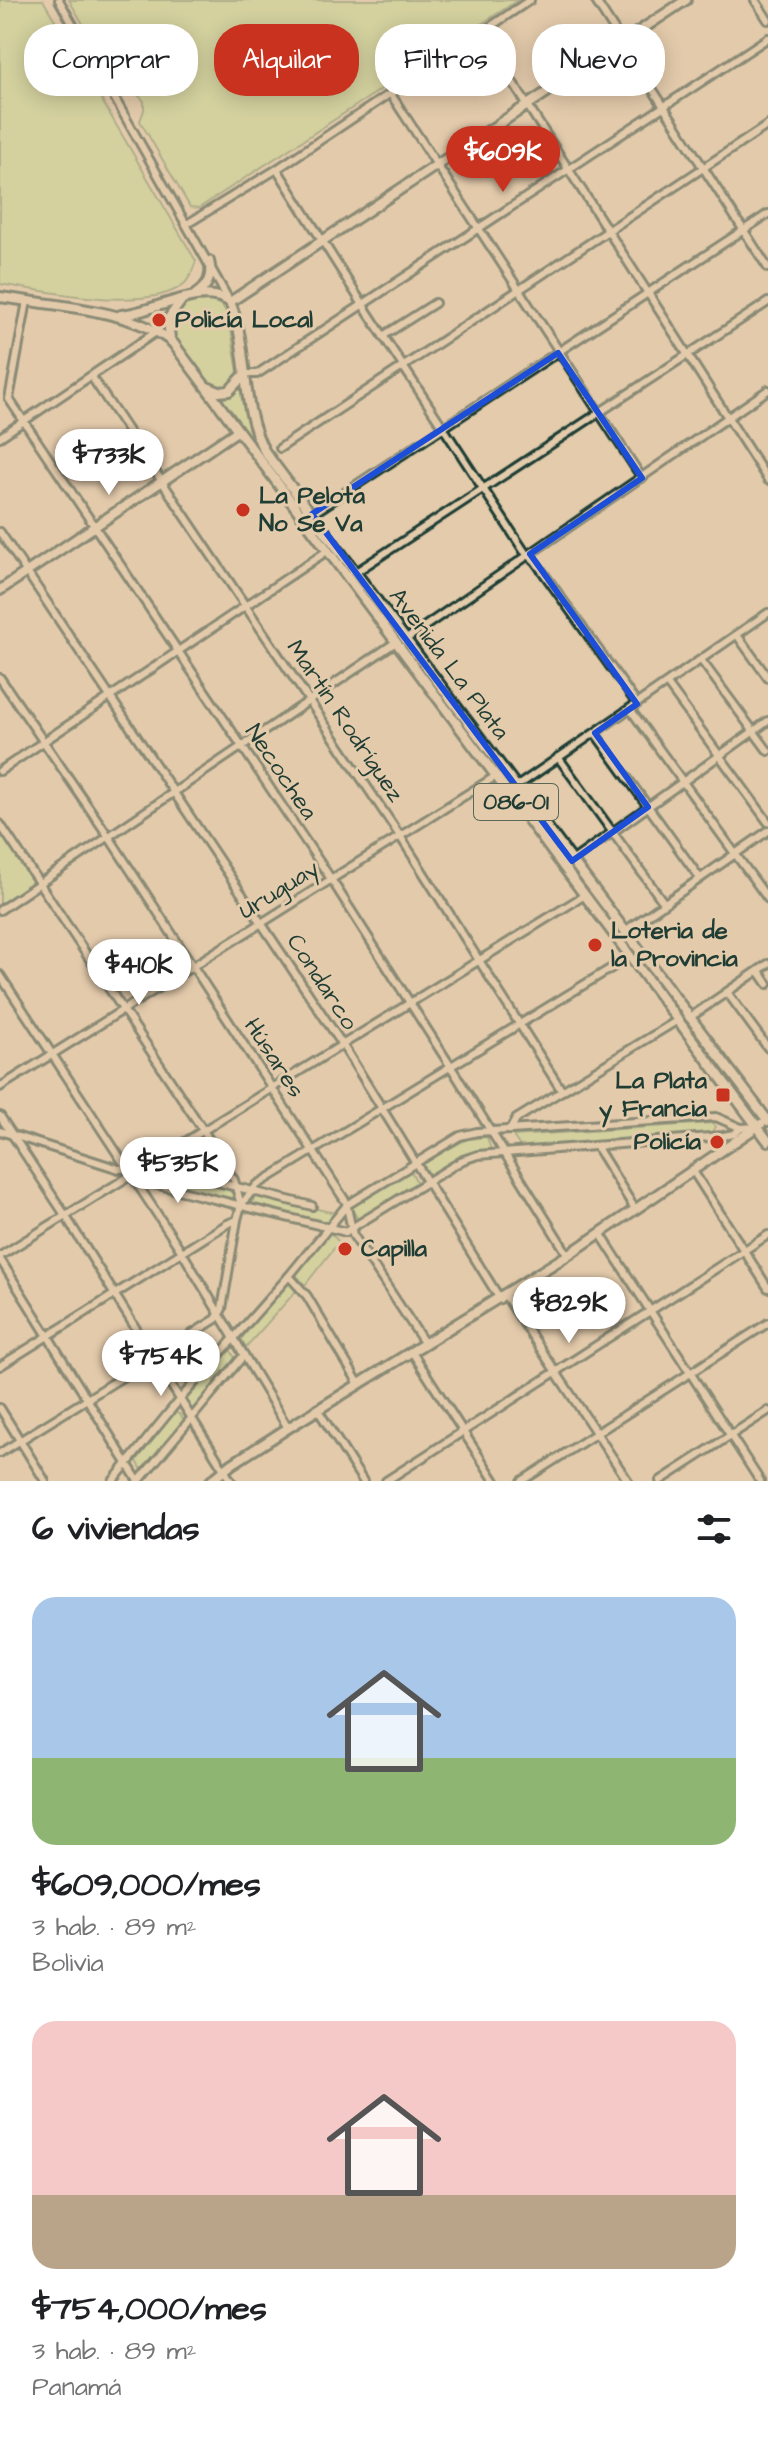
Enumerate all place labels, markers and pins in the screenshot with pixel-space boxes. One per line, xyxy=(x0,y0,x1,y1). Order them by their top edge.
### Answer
pin: $609K xyxy=(447,126,559,194)
place label: Policía Local xyxy=(175,303,313,337)
marker: Policía Local xyxy=(150,311,168,329)
pin: $733K xyxy=(53,429,165,497)
place label: La Pelota No Se Va xyxy=(259,479,366,541)
marker: La Pelota No Se Va xyxy=(234,501,252,519)
place label: Loteria de la Provincia xyxy=(611,914,739,976)
marker: Loteria de la Provincia xyxy=(586,936,604,954)
pin: $410K xyxy=(83,939,195,1007)
place label: La Plata y Francia xyxy=(599,1064,708,1128)
marker: La Plata y Francia xyxy=(714,1086,732,1104)
place label: Policía xyxy=(634,1125,702,1159)
marker: Policía xyxy=(708,1133,726,1151)
pin: $535K xyxy=(122,1137,234,1205)
place label: Capilla xyxy=(361,1232,428,1266)
marker: Capilla xyxy=(336,1240,354,1258)
pin: $829K xyxy=(513,1277,625,1345)
pin: $754K xyxy=(105,1330,217,1398)

